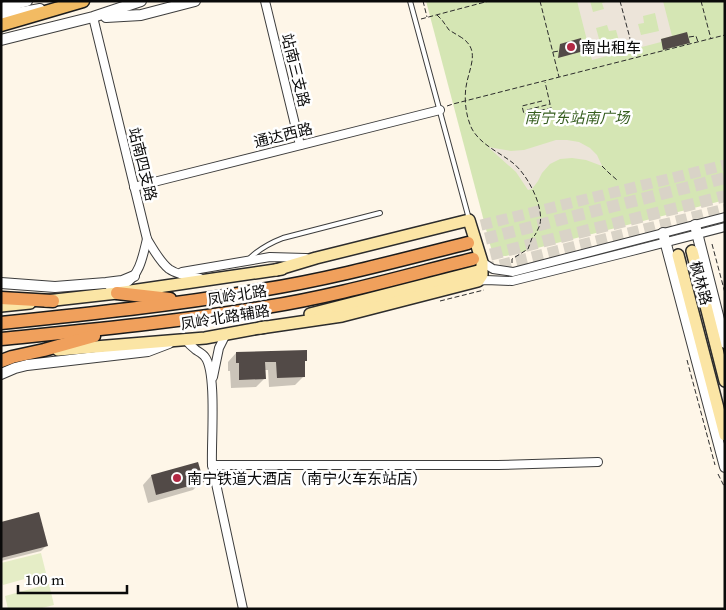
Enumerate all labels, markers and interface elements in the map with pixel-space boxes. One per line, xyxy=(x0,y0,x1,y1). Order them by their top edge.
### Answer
street label: 站南三支路 xyxy=(277,31,315,109)
place label: 南出租车 xyxy=(581,37,641,58)
marker: 南出租车 xyxy=(565,41,577,53)
park label: 南宁东站南广场 xyxy=(524,107,631,128)
street label: 通达西路 xyxy=(251,118,315,152)
street label: 站南四支路 xyxy=(124,125,162,203)
street label: 枫林路 xyxy=(685,259,717,307)
street label: 凤岭北路 xyxy=(206,280,268,310)
street label: 凤岭北路辅路 xyxy=(179,300,271,334)
place label: 南宁铁道大酒店（南宁火车东站店） xyxy=(187,468,427,489)
marker: 南宁铁道大酒店（南宁火车东站店） xyxy=(171,472,183,484)
scale bar xyxy=(18,562,126,594)
text: 100 m xyxy=(25,569,65,590)

